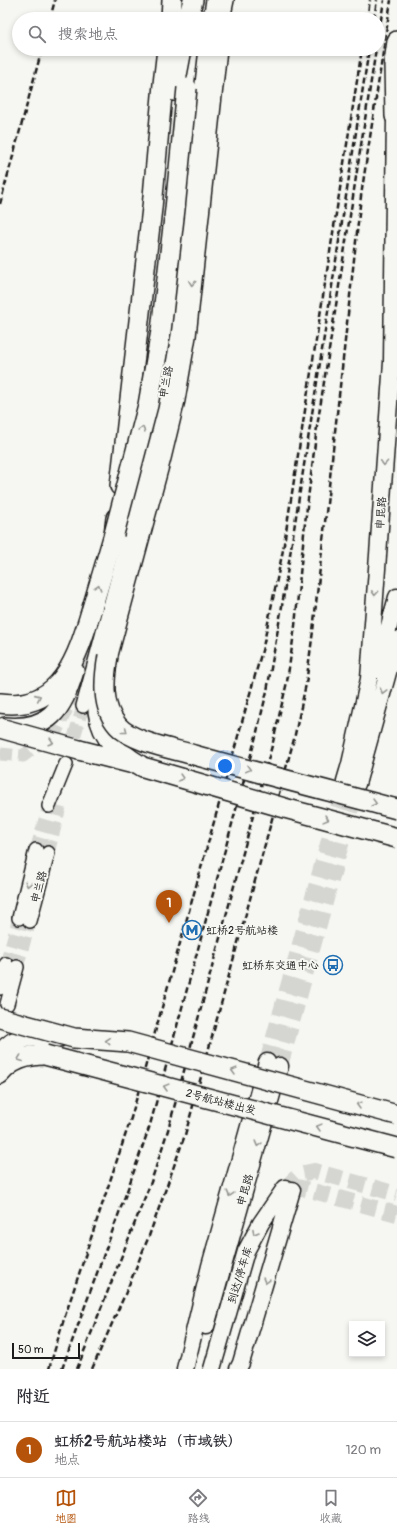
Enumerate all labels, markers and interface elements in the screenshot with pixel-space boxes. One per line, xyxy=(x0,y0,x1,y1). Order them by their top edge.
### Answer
search box xyxy=(12,12,385,56)
icon: search xyxy=(26,23,48,45)
text: 搜索地点 xyxy=(58,25,118,44)
one-way arrow xyxy=(188,280,197,286)
street label: 申兰路 xyxy=(156,365,176,399)
one-way arrow xyxy=(137,426,146,433)
one-way arrow xyxy=(380,460,389,466)
street label: 申昆路 xyxy=(373,496,389,530)
one-way arrow xyxy=(93,584,102,591)
one-way arrow xyxy=(371,590,380,596)
one-way arrow xyxy=(379,688,388,695)
one-way arrow xyxy=(33,694,41,702)
one-way arrow xyxy=(120,726,127,733)
one-way arrow xyxy=(47,737,54,746)
your location xyxy=(215,756,235,776)
one-way arrow xyxy=(245,765,251,773)
one-way arrow xyxy=(177,773,184,782)
one-way arrow xyxy=(370,798,377,807)
one-way arrow xyxy=(322,814,329,823)
street label: 申兰路 xyxy=(28,869,50,905)
one-way arrow xyxy=(24,880,32,887)
pin: 1 xyxy=(156,890,182,923)
metro station icon: 虹桥2号航站楼 xyxy=(181,919,203,941)
place label: 虹桥2号航站楼 xyxy=(206,924,278,937)
bus stop icon: 虹桥东交通中心 xyxy=(322,954,344,976)
place label: 虹桥东交通中心 xyxy=(242,959,319,972)
one-way arrow xyxy=(105,1036,111,1045)
one-way arrow xyxy=(17,1055,24,1063)
one-way arrow xyxy=(230,1067,237,1076)
one-way arrow xyxy=(163,1083,170,1092)
street label: 2号航站楼出发 xyxy=(184,1086,258,1118)
one-way arrow xyxy=(356,1101,363,1109)
one-way arrow xyxy=(315,1124,322,1132)
one-way arrow xyxy=(254,1140,263,1147)
street label: 申昆路 xyxy=(234,1172,256,1208)
one-way arrow xyxy=(226,1190,235,1197)
one-way arrow xyxy=(253,1228,260,1235)
street label: 到达/停车库 xyxy=(225,1245,255,1305)
one-way arrow xyxy=(262,1278,271,1285)
map controls xyxy=(349,1321,385,1357)
button: layers xyxy=(349,1321,385,1357)
scale bar xyxy=(12,1341,80,1360)
text: 50 m xyxy=(18,1343,44,1356)
text: 附近 xyxy=(16,1386,50,1407)
text: 虹桥2号航站楼站（市域铁） xyxy=(54,1432,242,1451)
text: 1 xyxy=(26,1442,32,1458)
text: 120 m xyxy=(345,1442,381,1458)
text: 地点 xyxy=(54,1452,80,1468)
tab: 地图 xyxy=(55,1487,77,1525)
tab: 路线 xyxy=(187,1487,209,1525)
tab: 收藏 xyxy=(320,1487,342,1525)

